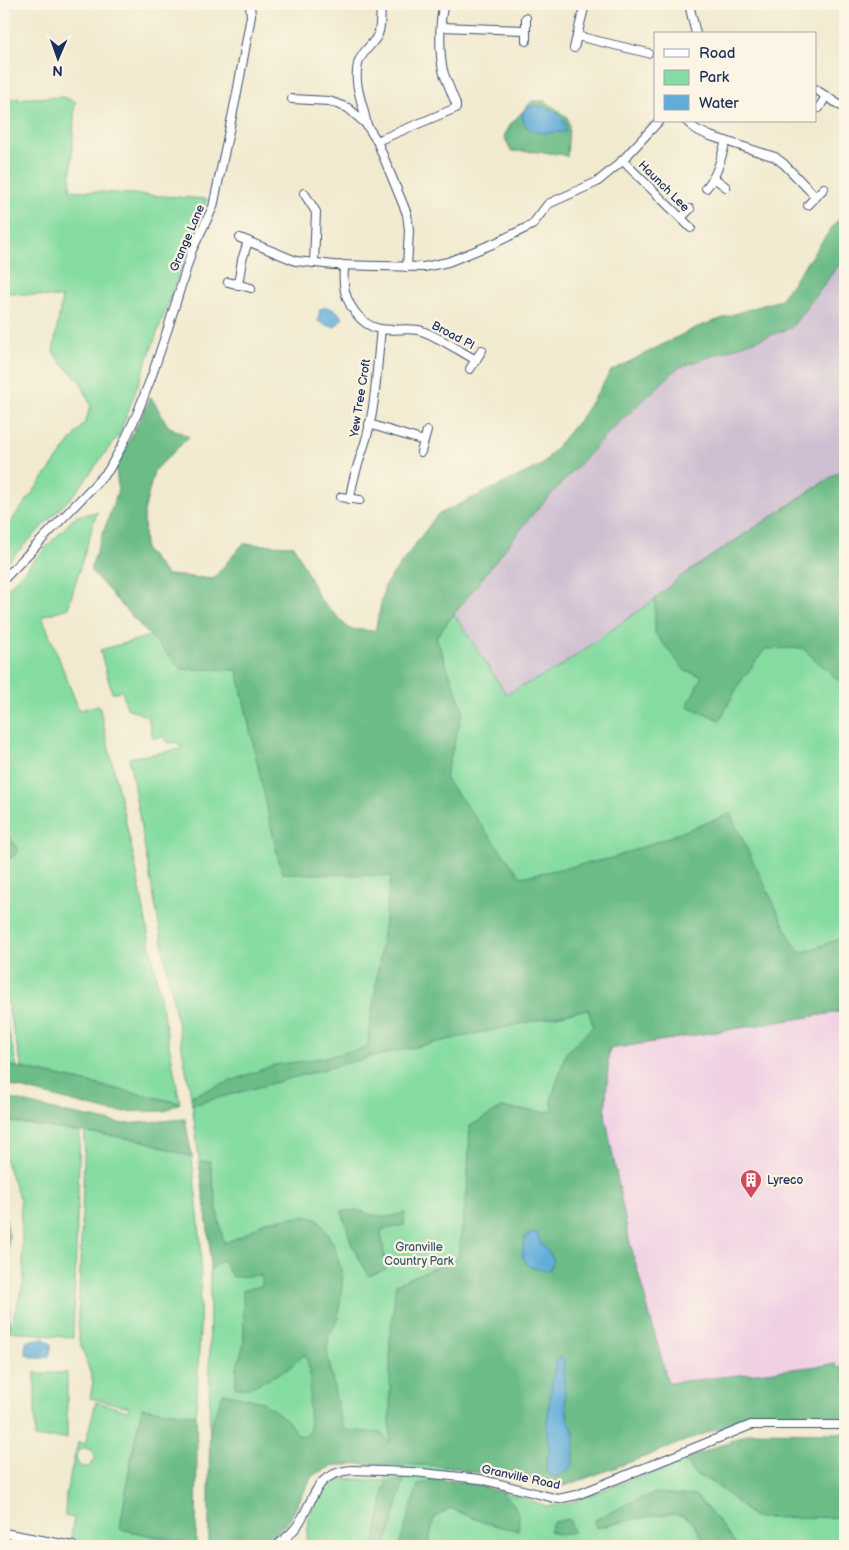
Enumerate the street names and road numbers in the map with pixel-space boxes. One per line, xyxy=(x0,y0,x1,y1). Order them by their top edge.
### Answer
street label: Haunch Lee xyxy=(635,158,692,215)
street label: Grange Lane xyxy=(167,203,208,274)
street label: Broad Pl xyxy=(429,318,477,353)
street label: Yew Tree Croft xyxy=(347,358,374,439)
street label: Granville Road xyxy=(480,1462,562,1493)

